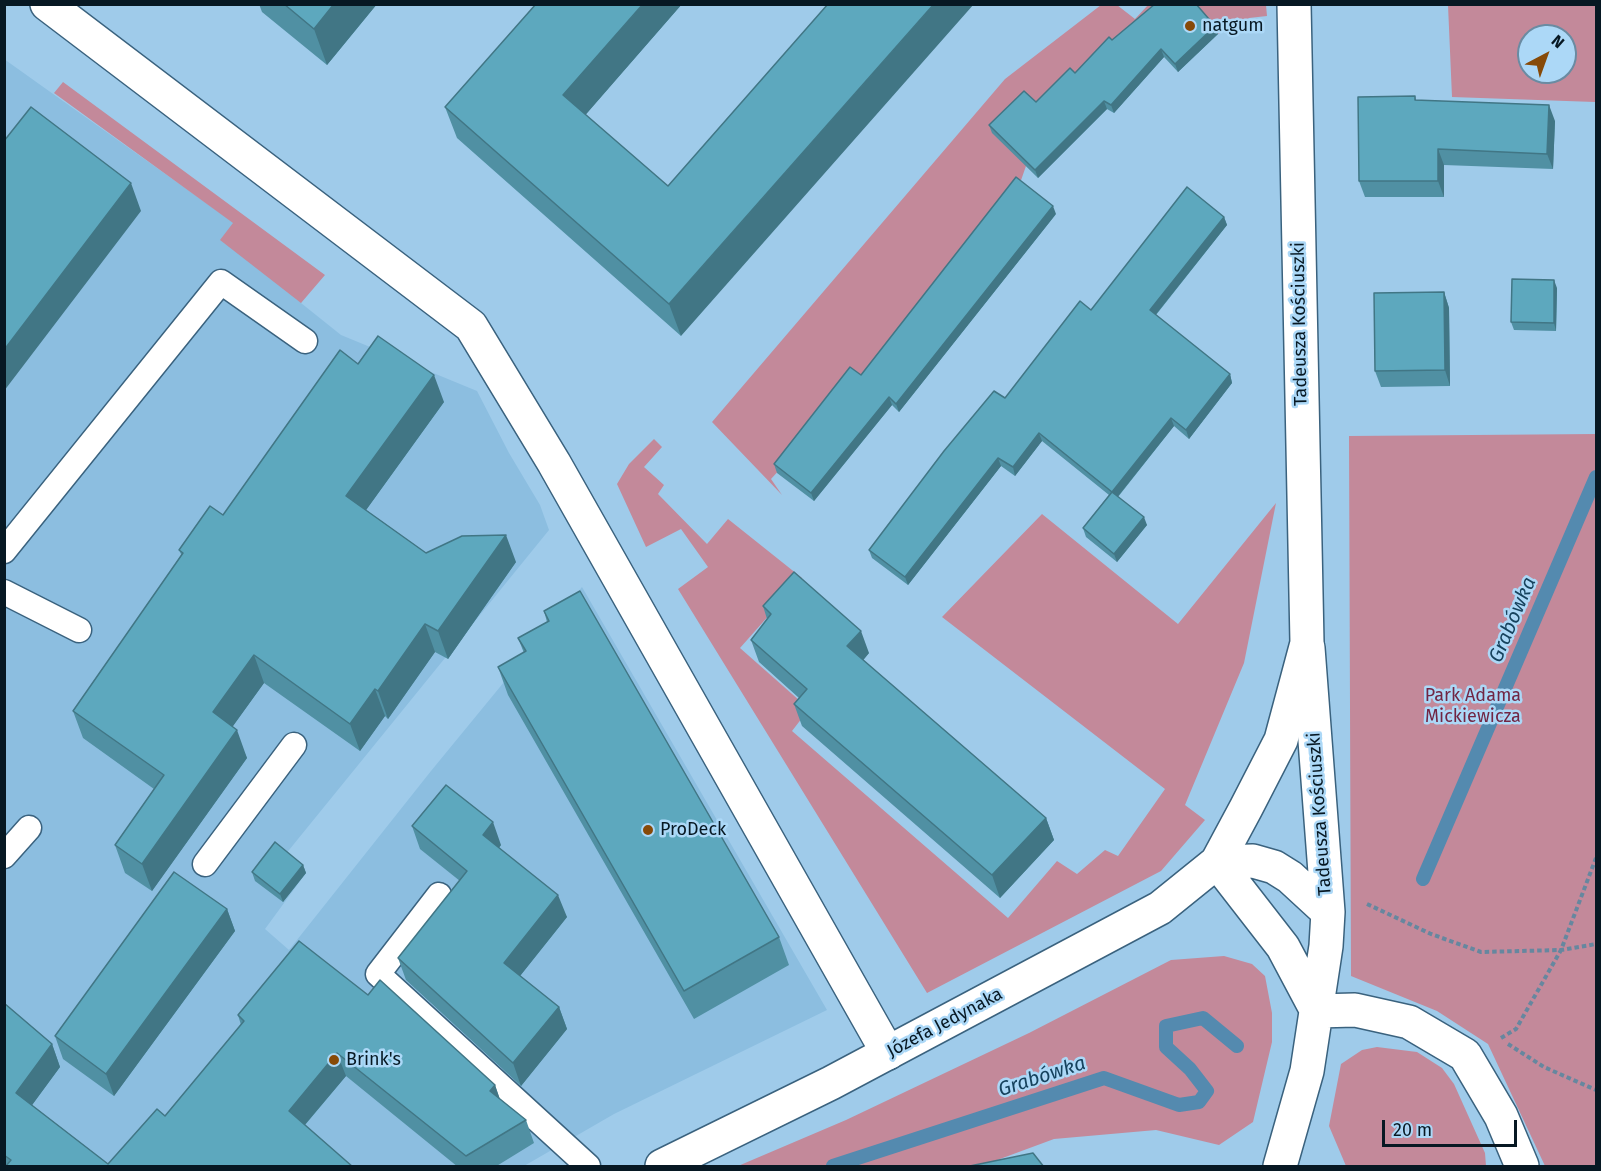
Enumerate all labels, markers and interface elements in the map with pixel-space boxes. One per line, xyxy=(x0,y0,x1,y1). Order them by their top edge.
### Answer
place label: natgum xyxy=(1202,15,1264,37)
marker: natgum xyxy=(1183,19,1197,33)
north arrow xyxy=(1517,24,1577,84)
text: N xyxy=(1548,31,1568,52)
street label: Tadeusza Kościuszki xyxy=(1288,242,1312,406)
water label: Grabówka xyxy=(1484,574,1542,666)
park label: Park Adama Mickiewicza xyxy=(1425,685,1521,728)
street label: Tadeusza Kościuszki xyxy=(1304,732,1336,896)
place label: ProDeck xyxy=(660,819,726,841)
marker: ProDeck xyxy=(641,823,655,837)
street label: Józefa Jedynaka xyxy=(884,984,1006,1062)
place label: Brink's xyxy=(346,1049,401,1071)
water label: Grabówka xyxy=(995,1052,1089,1102)
marker: Brink's xyxy=(327,1053,341,1067)
scale bar xyxy=(1385,1108,1520,1146)
text: 20 m xyxy=(1393,1119,1432,1141)

